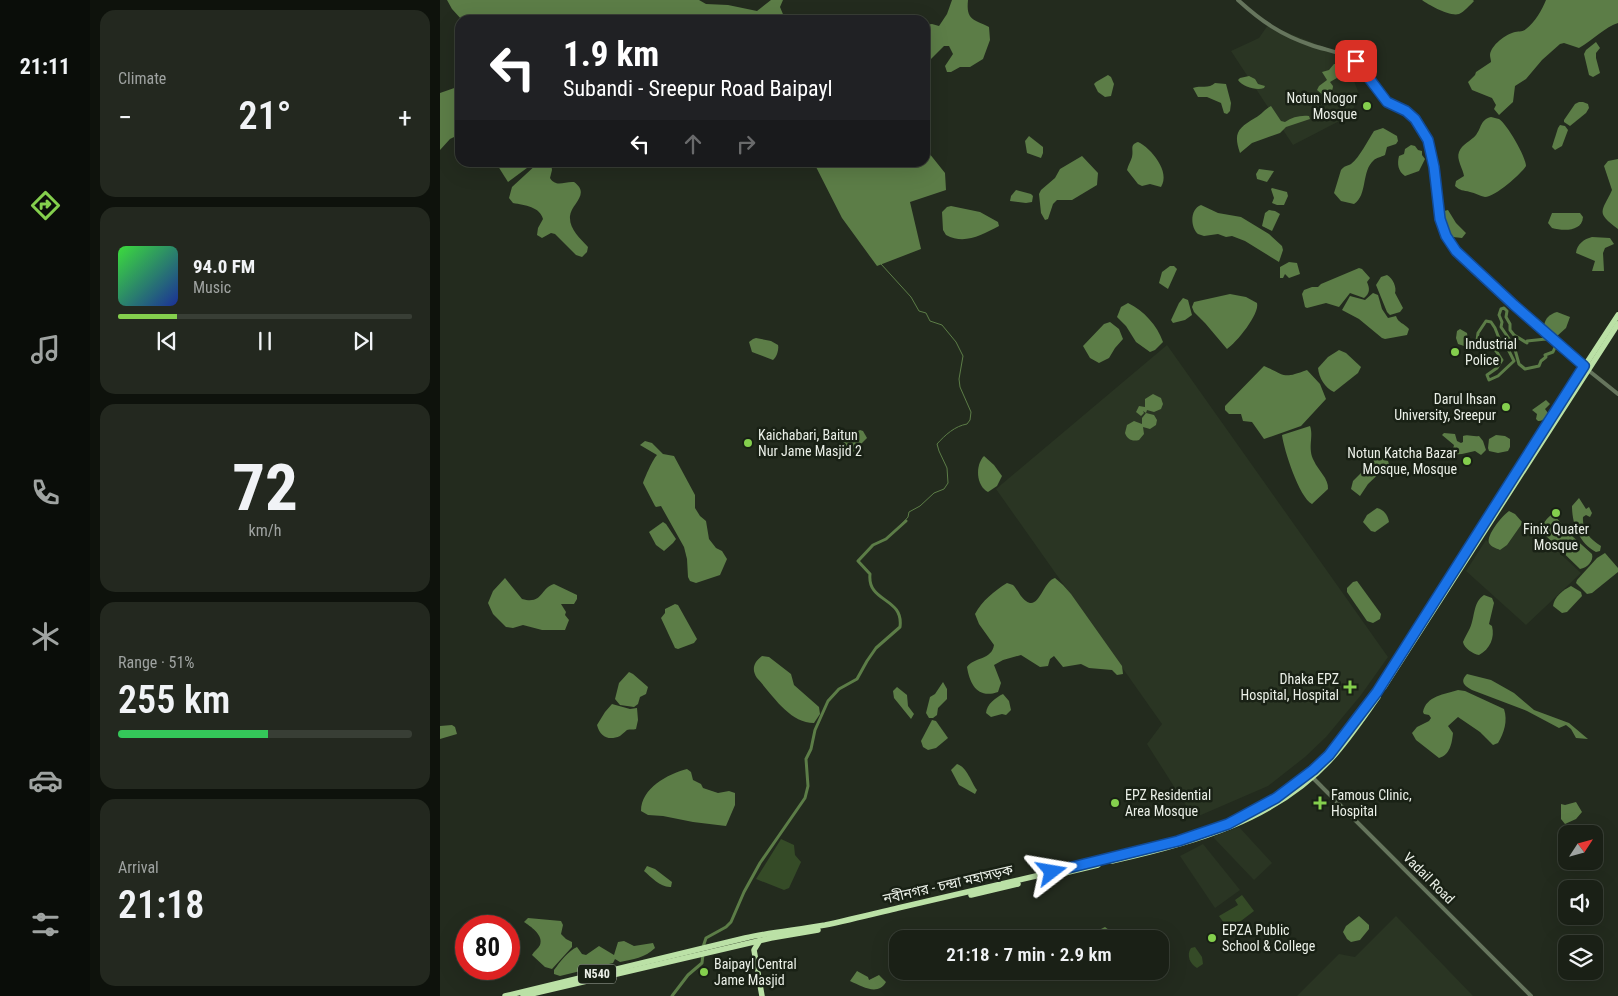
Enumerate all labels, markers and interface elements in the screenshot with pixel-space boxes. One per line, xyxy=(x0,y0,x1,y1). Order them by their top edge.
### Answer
text: 1.9 km xyxy=(563,34,659,75)
icon: left xyxy=(480,35,545,100)
pin xyxy=(1335,40,1377,82)
icon: arrive xyxy=(1342,47,1370,75)
text: 21:11 xyxy=(20,54,70,79)
text: Climate xyxy=(118,69,166,88)
text: Subandi - Sreepur Road Baipayl xyxy=(563,76,833,101)
place label: Notun Nogor Mosque xyxy=(1286,90,1357,122)
text: 21° xyxy=(239,94,291,138)
marker: Notun Nogor Mosque xyxy=(1361,100,1373,112)
text: − xyxy=(118,101,132,134)
text: + xyxy=(398,101,412,134)
icon: left xyxy=(626,130,654,158)
icon: ahead xyxy=(679,130,707,158)
icon: right xyxy=(732,130,760,158)
icon: directions xyxy=(28,188,63,223)
text: 94.0 FM xyxy=(193,255,255,278)
text: Music xyxy=(193,278,231,297)
icon: previous xyxy=(153,327,181,355)
icon: pause xyxy=(251,327,279,355)
icon: next xyxy=(349,327,377,355)
icon: music xyxy=(28,332,63,367)
place label: Industrial Police xyxy=(1465,336,1517,368)
marker: Industrial Police xyxy=(1449,346,1461,358)
place label: Darul Ihsan University, Sreepur xyxy=(1394,391,1496,423)
marker: Darul Ihsan University, Sreepur xyxy=(1500,401,1512,413)
place label: Kaichabari, Baitun Nur Jame Masjid 2 xyxy=(758,427,862,459)
marker: Kaichabari, Baitun Nur Jame Masjid 2 xyxy=(742,437,754,449)
place label: Notun Katcha Bazar Mosque, Mosque xyxy=(1347,445,1457,477)
text: 72 xyxy=(232,450,298,526)
marker: Notun Katcha Bazar Mosque, Mosque xyxy=(1461,455,1473,467)
icon: phone xyxy=(28,475,63,510)
marker: Finix Quater Mosque xyxy=(1550,507,1562,519)
text: km/h xyxy=(249,521,281,540)
place label: Finix Quater Mosque xyxy=(1523,521,1589,553)
icon: climate xyxy=(28,619,63,654)
text: Range · 51% xyxy=(118,653,194,672)
place label: Dhaka EPZ Hospital, Hospital xyxy=(1240,671,1339,703)
text: 255 km xyxy=(118,678,230,722)
marker: Dhaka EPZ Hospital, Hospital xyxy=(1343,680,1357,694)
icon: car xyxy=(28,763,63,798)
place label: EPZ Residential Area Mosque xyxy=(1125,787,1211,819)
place label: Famous Clinic, Hospital xyxy=(1331,787,1412,819)
marker: Famous Clinic, Hospital xyxy=(1313,796,1327,810)
marker: EPZ Residential Area Mosque xyxy=(1109,797,1121,809)
north arrow xyxy=(1558,825,1602,870)
map controls xyxy=(1558,825,1603,980)
position arrow xyxy=(1025,845,1077,897)
street label: Vadail Road xyxy=(1400,849,1458,907)
text: Arrival xyxy=(118,858,159,877)
street label: নবীনগর - চন্দ্রা মহাসড়ক xyxy=(881,861,1015,907)
button: sound xyxy=(1558,880,1603,925)
text: 21:18 xyxy=(118,883,204,927)
icon: filters xyxy=(28,907,63,942)
speed limit sign: 80 xyxy=(455,915,520,980)
place label: EPZA Public School & College xyxy=(1222,922,1316,954)
marker: EPZA Public School & College xyxy=(1206,932,1218,944)
button: layers xyxy=(1558,935,1603,980)
text: 21:18 · 7 min · 2.9 km xyxy=(946,943,1112,966)
place label: Baipayl Central Jame Masjid xyxy=(714,956,797,988)
road number: N540 xyxy=(578,964,616,984)
marker: Baipayl Central Jame Masjid xyxy=(698,966,710,978)

